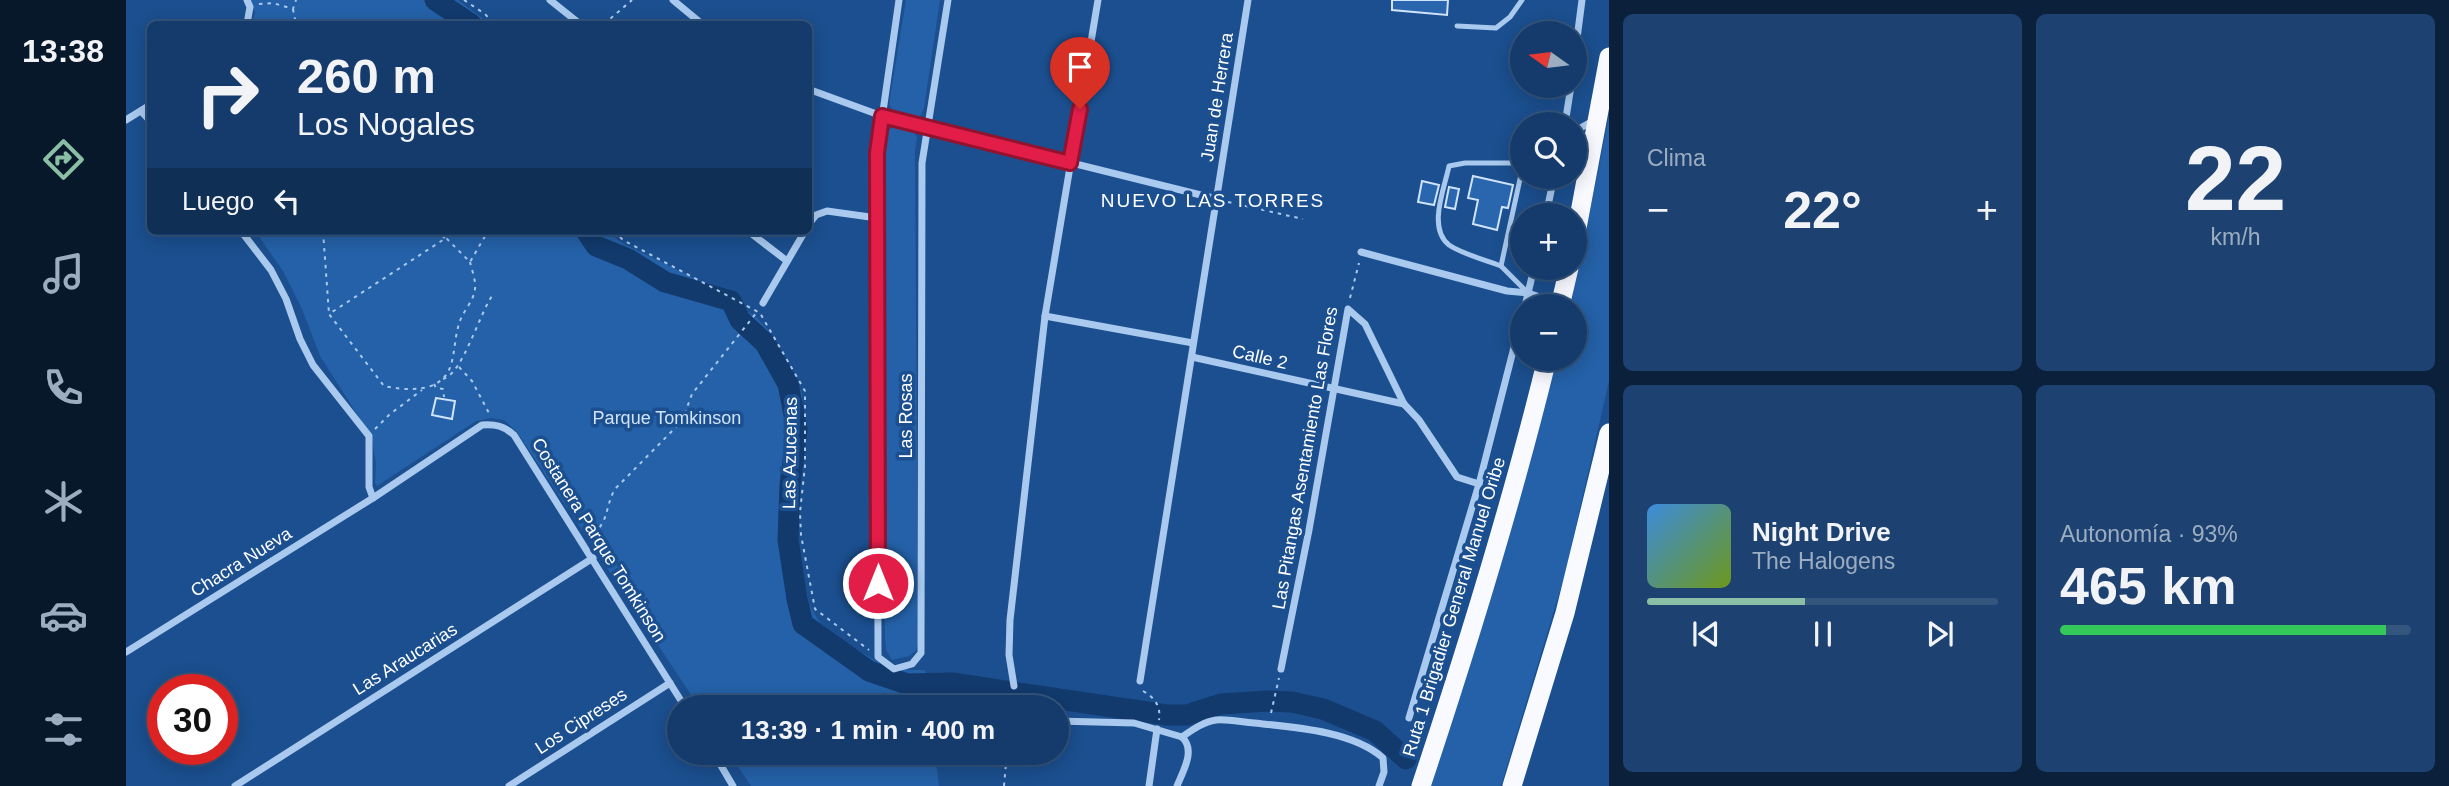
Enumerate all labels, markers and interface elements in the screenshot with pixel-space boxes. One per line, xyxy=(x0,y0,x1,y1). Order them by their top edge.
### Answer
north arrow xyxy=(1510,21,1587,98)
map controls xyxy=(1510,21,1587,371)
street label: Juan de Herrera xyxy=(1197,30,1237,163)
text: 13:38 xyxy=(22,33,104,69)
pin xyxy=(1050,37,1110,109)
icon: arrive xyxy=(1061,48,1099,86)
icon: right xyxy=(182,49,273,140)
text: 260 m xyxy=(297,49,436,103)
text: Los Nogales xyxy=(297,106,475,142)
button: search xyxy=(1510,112,1587,189)
text: 22 xyxy=(2185,128,2286,229)
icon: directions xyxy=(39,135,88,184)
text: Clima xyxy=(1647,145,1706,171)
text: 22° xyxy=(1783,181,1862,239)
icon: left xyxy=(268,182,306,220)
text: Luego xyxy=(182,186,254,216)
text: − xyxy=(1647,189,1669,231)
text: + xyxy=(1976,189,1998,231)
district label: NUEVO LAS TORRES xyxy=(1101,190,1325,211)
button: + xyxy=(1510,203,1587,280)
text: km/h xyxy=(2211,224,2260,250)
icon: music xyxy=(39,249,88,298)
button: − xyxy=(1510,294,1587,371)
street label: Las Pitangas Asentamiento Las Flores xyxy=(1268,305,1342,611)
street label: Calle 2 xyxy=(1230,341,1290,373)
icon: phone xyxy=(39,363,88,412)
street label: Las Rosas xyxy=(896,373,916,459)
street label: Las Azucenas xyxy=(779,397,801,509)
park label: Parque Tomkinson xyxy=(593,408,741,428)
street label: Costanera Parque Tomkinson xyxy=(528,434,670,646)
street label: Ruta 1 Brigadier General Manuel Oribe xyxy=(1399,455,1509,759)
icon: climate xyxy=(39,477,88,526)
text: Night Drive xyxy=(1752,517,1891,547)
text: Autonomía · 93% xyxy=(2060,521,2238,547)
street label: Chacra Nueva xyxy=(187,523,296,601)
position arrow xyxy=(841,546,915,620)
text: The Halogens xyxy=(1752,548,1895,574)
text: 465 km xyxy=(2060,557,2236,615)
icon: car xyxy=(39,591,88,640)
icon: previous xyxy=(1687,615,1725,653)
icon: pause xyxy=(1804,615,1842,653)
icon: next xyxy=(1921,615,1959,653)
street label: Las Araucarias xyxy=(349,619,461,699)
speed limit sign: 30 xyxy=(147,674,238,765)
street label: Los Cipreses xyxy=(532,684,630,758)
icon: filters xyxy=(39,705,88,754)
text: 13:39 · 1 min · 400 m xyxy=(741,715,995,745)

